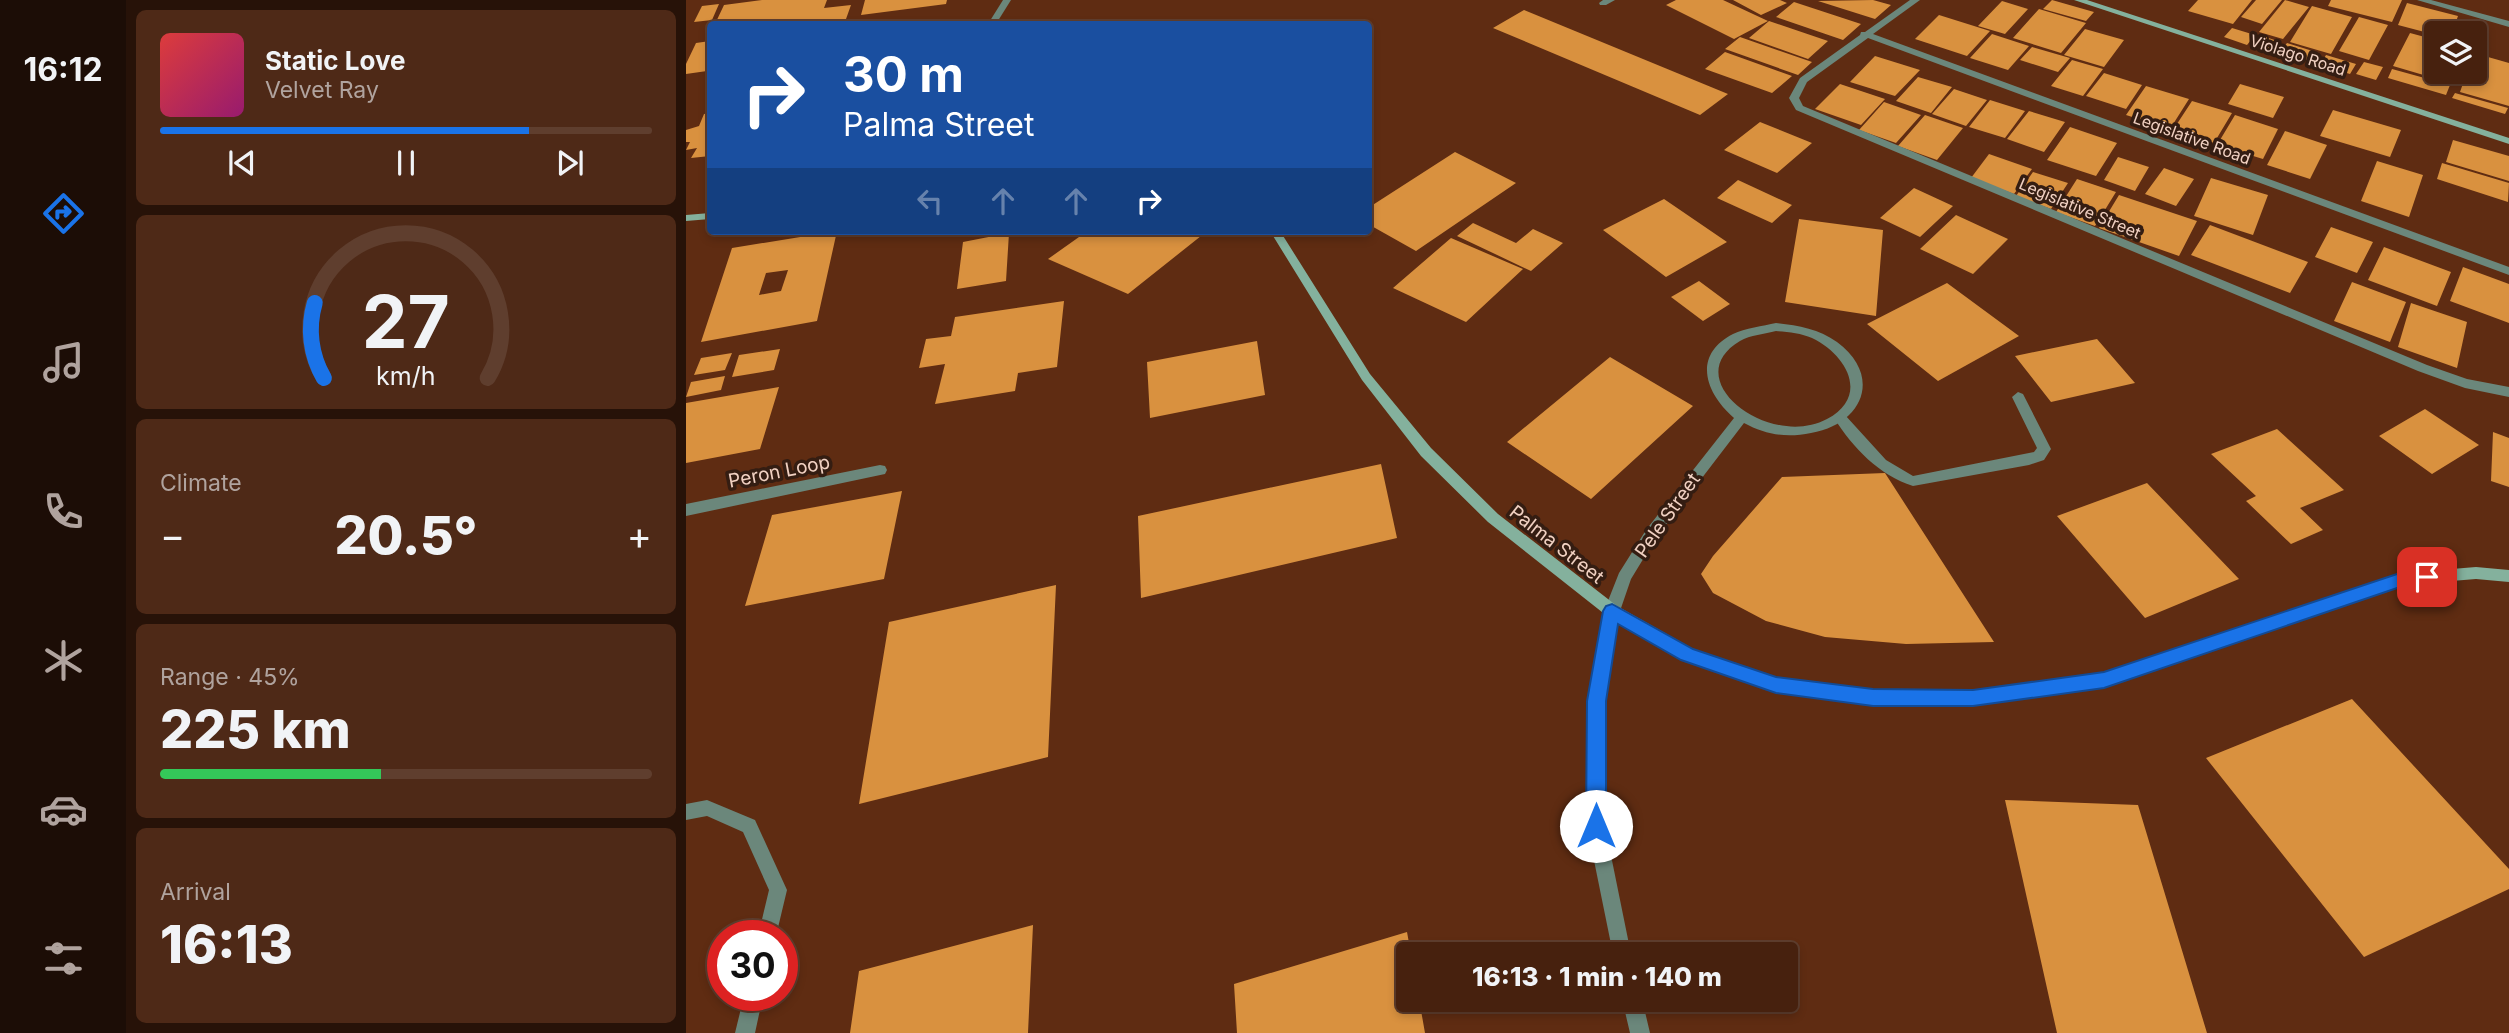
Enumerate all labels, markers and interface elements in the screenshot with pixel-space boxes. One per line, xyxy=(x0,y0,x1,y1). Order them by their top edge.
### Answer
map controls xyxy=(2424,21,2487,84)
button: layers xyxy=(2424,21,2487,84)
street label: Violago Road xyxy=(2247,30,2349,80)
text: Static Love xyxy=(265,45,406,76)
text: 30 m xyxy=(843,45,964,104)
icon: right xyxy=(728,49,819,140)
text: 16:12 xyxy=(23,50,103,89)
text: Velvet Ray xyxy=(265,76,379,104)
text: Palma Street xyxy=(843,105,1034,144)
street label: Legislative Road xyxy=(2131,107,2253,169)
icon: previous xyxy=(223,144,261,182)
icon: pause xyxy=(387,144,425,182)
icon: next xyxy=(551,144,589,182)
street label: Legislative Street xyxy=(2016,173,2144,243)
icon: left xyxy=(911,182,949,220)
icon: ahead xyxy=(984,182,1022,220)
icon: ahead xyxy=(1057,182,1095,220)
icon: right xyxy=(1130,182,1168,220)
icon: directions xyxy=(39,189,88,238)
text: 27 xyxy=(362,277,450,366)
icon: music xyxy=(39,338,88,387)
text: km/h xyxy=(376,361,436,391)
street label: Peron Loop xyxy=(726,450,832,493)
text: Climate xyxy=(160,469,242,497)
street label: Pele Street xyxy=(1630,469,1705,562)
icon: phone xyxy=(39,487,88,536)
street label: Palma Street xyxy=(1505,500,1609,588)
text: 20.5° xyxy=(334,504,478,567)
text: − xyxy=(160,512,185,558)
text: + xyxy=(627,512,652,558)
pin xyxy=(2397,547,2457,607)
icon: arrive xyxy=(2408,558,2446,596)
icon: climate xyxy=(39,636,88,685)
text: Range · 45% xyxy=(160,663,300,691)
text: 225 km xyxy=(160,698,351,761)
icon: car xyxy=(39,785,88,834)
position arrow xyxy=(1559,789,1633,863)
text: Arrival xyxy=(160,878,231,906)
text: 16:13 xyxy=(160,913,293,976)
speed limit sign: 30 xyxy=(707,920,798,1011)
icon: filters xyxy=(39,934,88,983)
text: 16:13 · 1 min · 140 m xyxy=(1472,961,1722,992)

